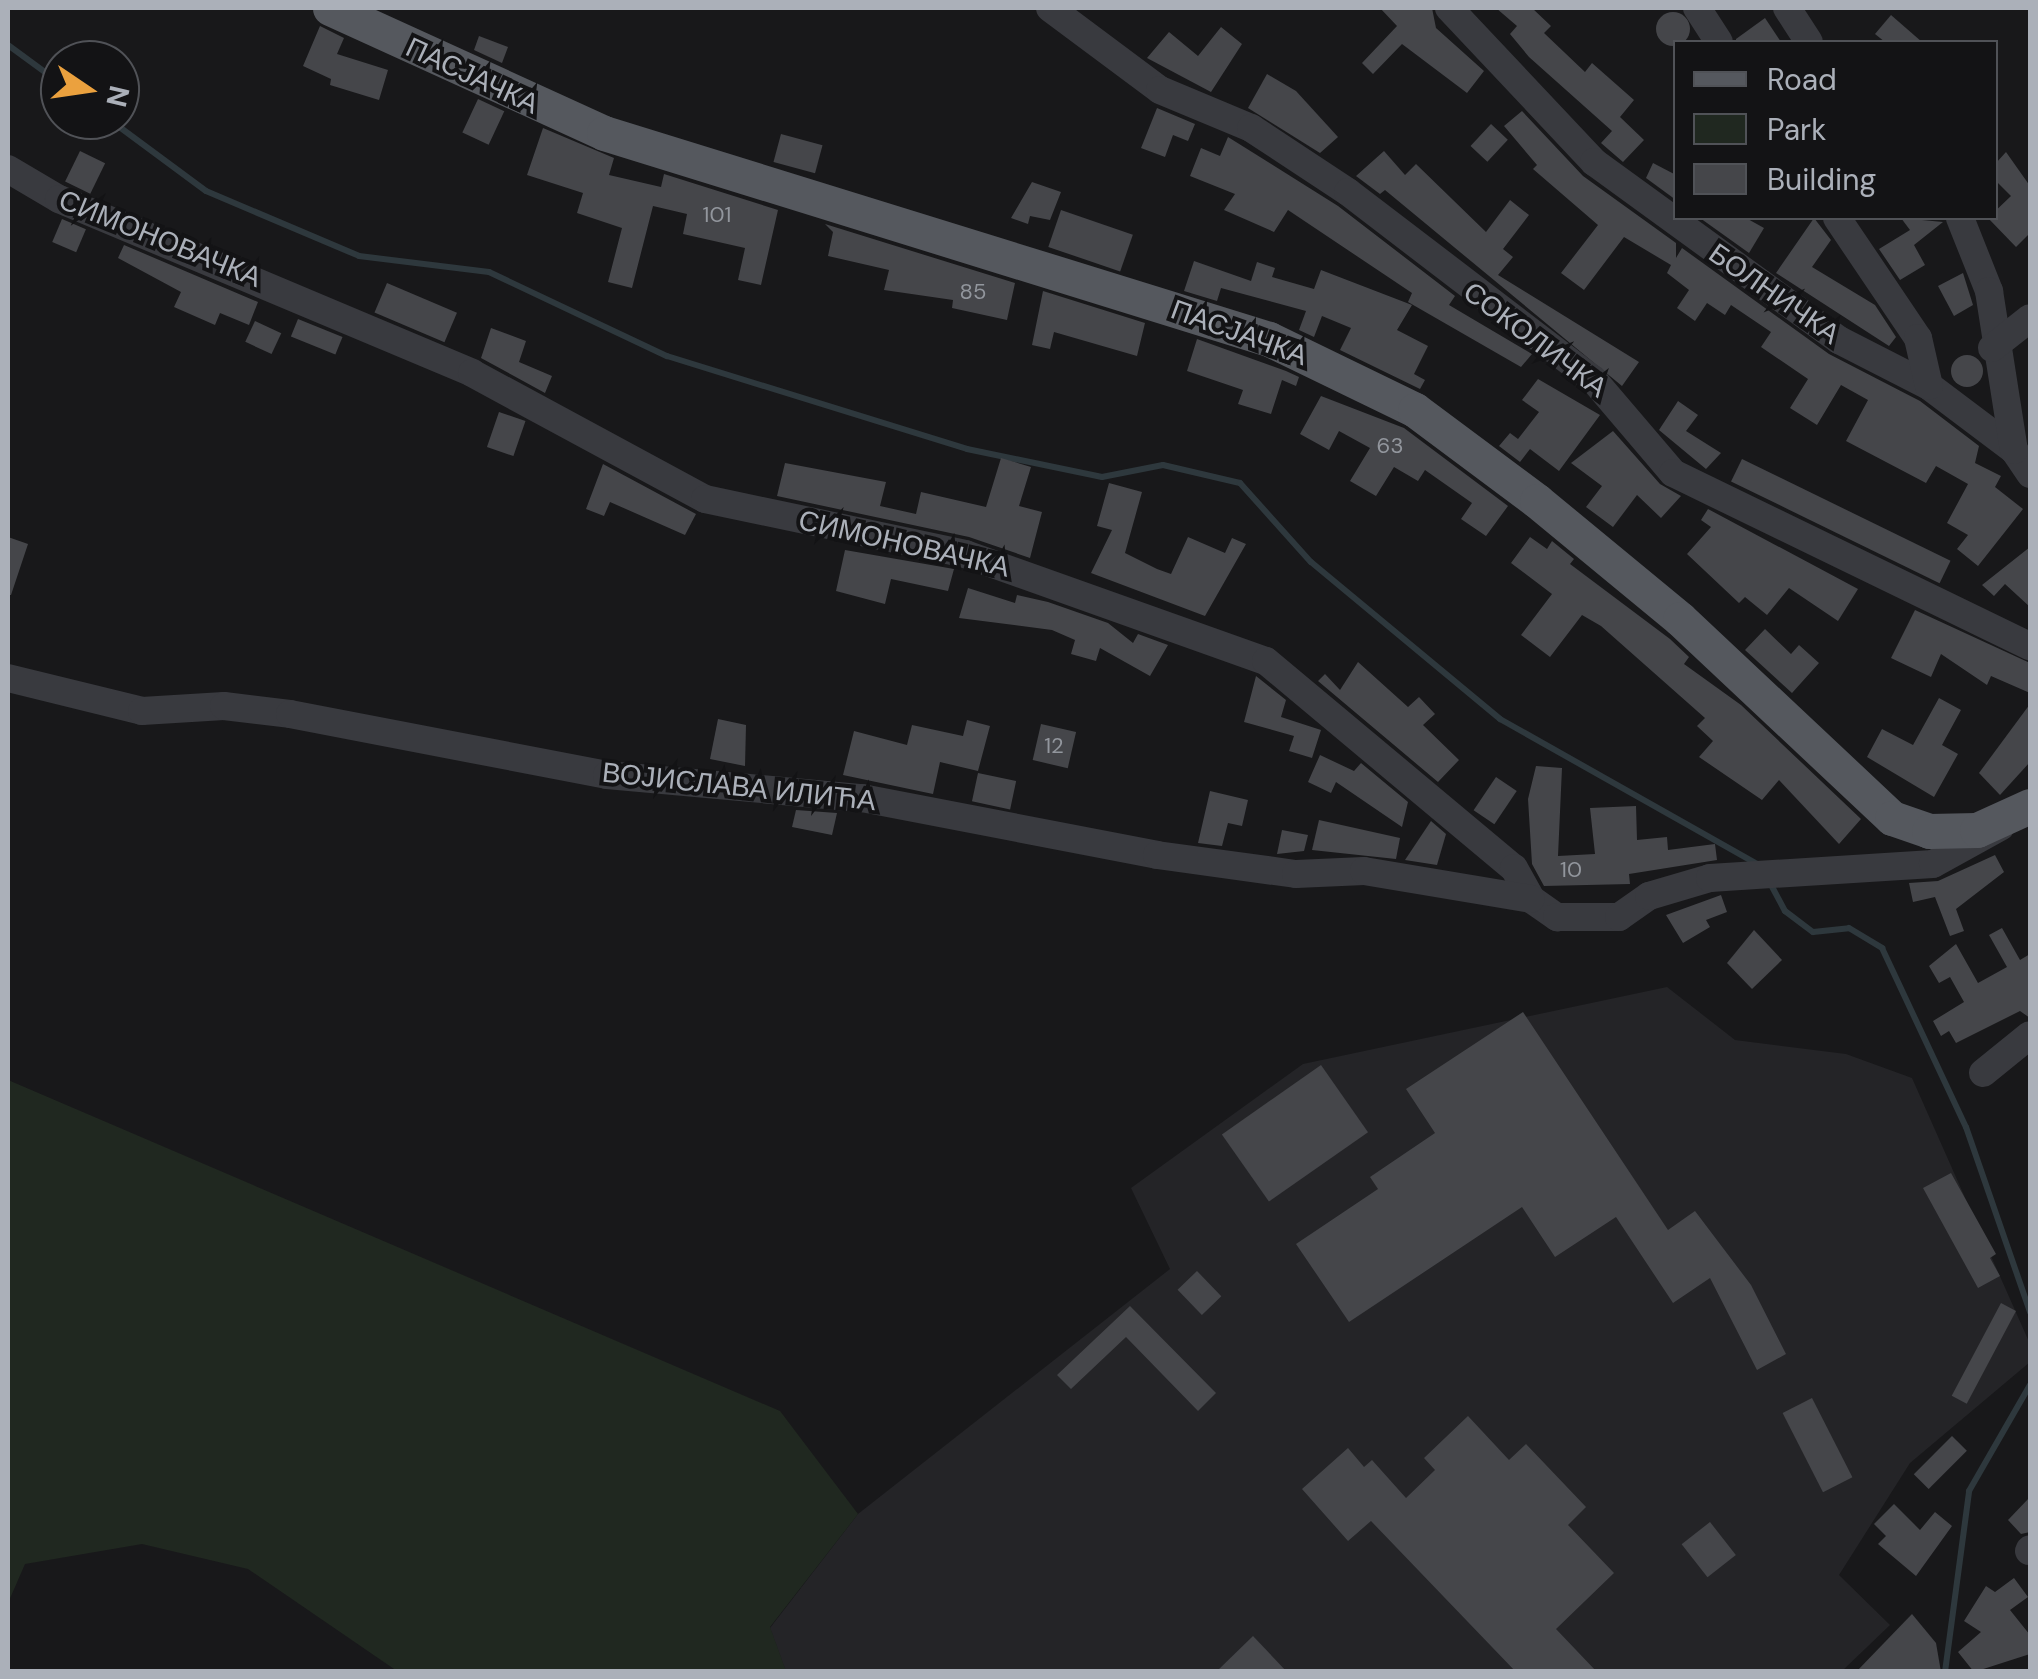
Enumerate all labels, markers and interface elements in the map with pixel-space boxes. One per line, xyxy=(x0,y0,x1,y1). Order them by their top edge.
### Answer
street label: ПАСЈАЧКА xyxy=(400,31,544,121)
north arrow xyxy=(40,40,140,140)
legend xyxy=(1673,40,1998,220)
text: Road xyxy=(1767,60,1837,99)
text: N xyxy=(97,82,138,111)
text: Park xyxy=(1767,110,1826,149)
text: Building xyxy=(1767,160,1876,199)
street label: СИМОНОВАЧКА xyxy=(54,183,266,295)
house number: 101 xyxy=(703,202,731,228)
street label: БОЛНИЧКА xyxy=(1702,237,1846,351)
street label: СОКОЛИЧКА xyxy=(1457,275,1613,405)
house number: 85 xyxy=(960,279,986,305)
street label: ПАСЈАЧКА xyxy=(1166,293,1312,373)
house number: 63 xyxy=(1377,433,1403,459)
street label: СИМОНОВАЧКА xyxy=(795,503,1013,585)
house number: 12 xyxy=(1044,733,1064,759)
street label: ВОЈИСЛАВА ИЛИЋА xyxy=(600,756,878,818)
house number: 10 xyxy=(1560,857,1582,883)

